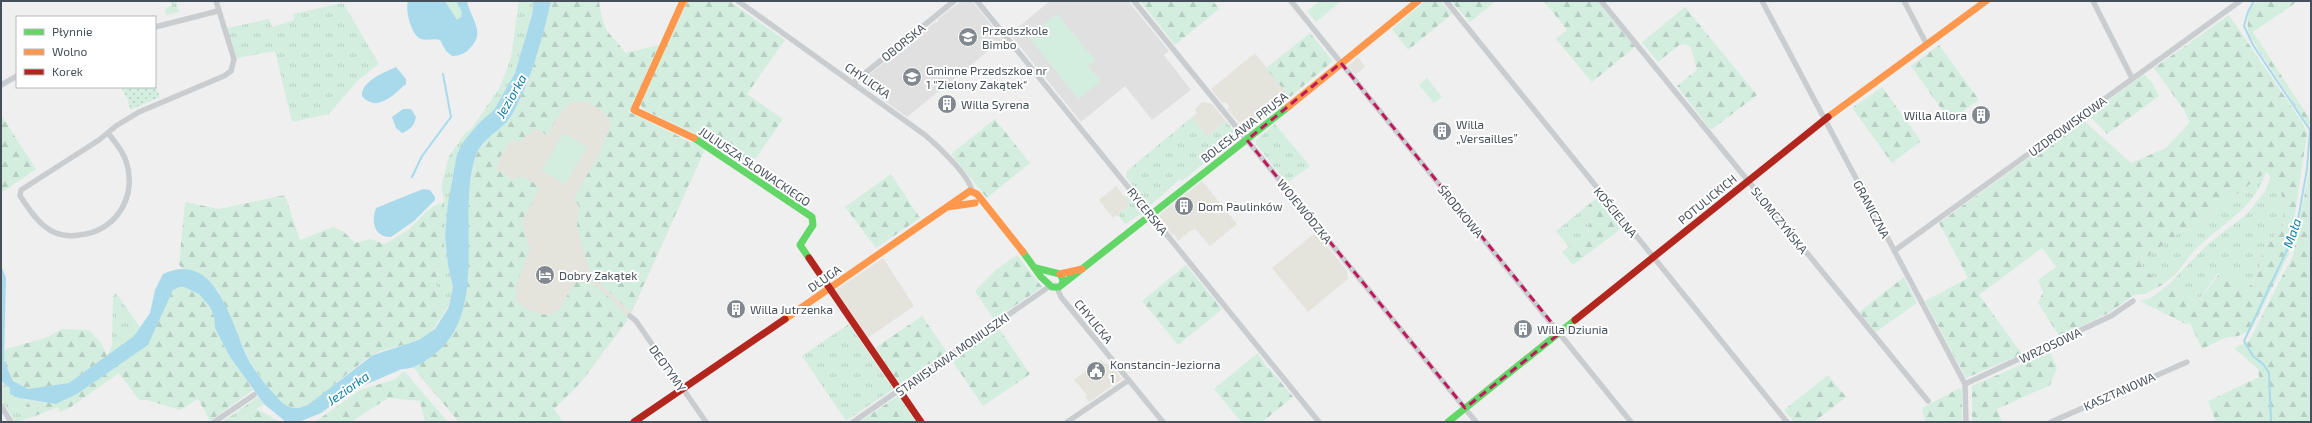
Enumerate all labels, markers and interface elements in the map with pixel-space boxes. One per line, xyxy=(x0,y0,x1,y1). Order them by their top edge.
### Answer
legend xyxy=(16,16,156,88)
street label: OBORSKA xyxy=(878,20,928,64)
place label: Przedszkole Bimbo xyxy=(982,23,1048,51)
text: Płynnie xyxy=(52,24,92,38)
school or university icon: Przedszkole Bimbo xyxy=(957,26,979,48)
text: Wolno xyxy=(52,44,88,58)
street label: CHYLICKA xyxy=(843,59,894,101)
place label: Gminne Przedszkoe nr 1 "Zielony Zakątek" xyxy=(926,63,1047,91)
text: Korek xyxy=(52,64,83,78)
school or university icon: Gminne Przedszkoe nr 1 "Zielony Zakątek" xyxy=(901,66,923,88)
water label: Jeziorka xyxy=(492,71,530,122)
street label: BOLESŁAWA PRUSA xyxy=(1198,88,1291,165)
building icon: Willa Syrena xyxy=(936,93,958,115)
street label: UZDROWISKOWA xyxy=(2025,93,2109,159)
place label: Willa Syrena xyxy=(961,97,1029,111)
building icon: Willa Allora xyxy=(1970,104,1992,126)
place label: Willa Allora xyxy=(1904,108,1967,122)
place label: Willa „Versailles” xyxy=(1456,117,1518,145)
building icon: Willa „Versailles” xyxy=(1431,120,1453,142)
street label: JULIUSZA SŁOWACKIEGO xyxy=(697,123,813,209)
street label: POTULICKICH xyxy=(1675,171,1739,227)
street label: WOJEWÓDZKA xyxy=(1275,176,1336,246)
street label: GRANICZNA xyxy=(1851,178,1893,241)
street label: ŚRODKOWA xyxy=(1436,182,1487,241)
street label: KOŚCIELNA xyxy=(1592,184,1641,240)
street label: SŁOMCZYŃSKA xyxy=(1749,184,1811,257)
street label: RYCERSKA xyxy=(1125,185,1171,238)
building icon: Dom Paulinków xyxy=(1173,195,1195,217)
place label: Dom Paulinków xyxy=(1198,199,1283,213)
water label: Mała xyxy=(2280,216,2304,250)
street label: DŁUGA xyxy=(805,261,844,294)
hotel icon: Dobry Zakątek xyxy=(534,264,556,286)
place label: Dobry Zakątek xyxy=(559,268,637,282)
street label: CHYLICKA xyxy=(1072,296,1116,346)
building icon: Willa Jutrzenka xyxy=(725,298,747,320)
place label: Willa Jutrzenka xyxy=(750,302,833,316)
street label: STANISŁAWA MONIUSZKI xyxy=(893,310,1011,398)
building icon: Willa Dziunia xyxy=(1512,318,1534,340)
place label: Willa Dziunia xyxy=(1537,322,1608,336)
street label: WRZOSOWA xyxy=(2017,324,2084,365)
street label: DEOTYMY xyxy=(647,342,689,394)
place label: Konstancin-Jeziorna 1 xyxy=(1110,357,1221,385)
public building icon: Konstancin-Jeziorna 1 xyxy=(1085,360,1107,382)
water label: Jeziorka xyxy=(323,368,372,409)
street label: KASZTANOWA xyxy=(2081,369,2157,413)

